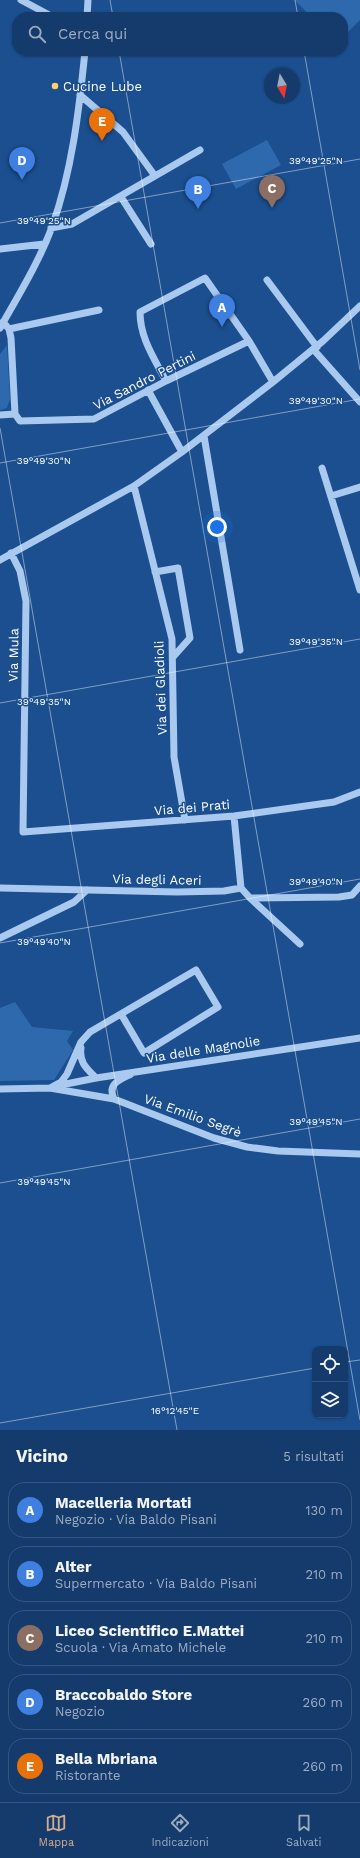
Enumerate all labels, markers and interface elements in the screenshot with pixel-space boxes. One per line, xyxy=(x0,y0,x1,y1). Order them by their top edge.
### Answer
search box xyxy=(12,12,348,56)
icon: search xyxy=(26,23,48,45)
text: Cerca qui xyxy=(58,25,127,43)
north arrow xyxy=(264,68,300,104)
place label: Cucine Lube xyxy=(63,79,142,94)
marker: Cucine Lube xyxy=(50,81,60,91)
pin: E xyxy=(89,108,115,141)
pin: D xyxy=(9,147,35,180)
text: 39°49'25"N xyxy=(289,155,343,166)
pin: C xyxy=(259,175,285,208)
pin: B xyxy=(185,176,211,209)
text: 39°49'25"N xyxy=(17,215,71,226)
pin: A xyxy=(209,294,235,327)
street label: Via Sandro Pertini xyxy=(90,348,198,413)
text: 39°49'30"N xyxy=(289,395,343,406)
text: 39°49'30"N xyxy=(17,455,71,466)
your location xyxy=(207,517,227,537)
street label: Via Mula xyxy=(6,627,21,682)
text: 39°49'35"N xyxy=(289,636,343,647)
street label: Via dei Gladioli xyxy=(151,640,170,735)
text: 39°49'35"N xyxy=(17,696,71,707)
street label: Via dei Prati xyxy=(154,797,231,818)
street label: Via degli Aceri xyxy=(112,871,202,888)
text: 39°49'40"N xyxy=(289,876,343,887)
text: 39°49'40"N xyxy=(17,936,71,947)
street label: Via delle Magnolie xyxy=(145,1033,261,1066)
street label: Via Emilio Segrè xyxy=(142,1091,244,1140)
text: 39°49'45"N xyxy=(289,1116,343,1127)
text: 39°49'45"N xyxy=(17,1176,71,1187)
map controls xyxy=(312,1346,348,1418)
button: locate xyxy=(312,1346,348,1382)
button: layers xyxy=(312,1382,348,1418)
text: 16°12'45"E xyxy=(151,1405,199,1416)
text: Vicino xyxy=(16,1446,68,1466)
text: 5 risultati xyxy=(283,1449,344,1464)
text: Macelleria Mortati xyxy=(55,1494,191,1512)
text: A xyxy=(26,1503,34,1518)
text: 130 m xyxy=(305,1503,343,1518)
text: Negozio · Via Baldo Pisani xyxy=(55,1512,217,1527)
text: Alter xyxy=(55,1558,92,1576)
text: B xyxy=(26,1567,34,1582)
text: 210 m xyxy=(305,1567,343,1582)
text: Supermercato · Via Baldo Pisani xyxy=(55,1576,257,1591)
text: Liceo Scientifico E.Mattei xyxy=(55,1622,244,1640)
text: C xyxy=(26,1631,34,1646)
text: 210 m xyxy=(305,1631,343,1646)
text: Scuola · Via Amato Michele xyxy=(55,1640,226,1655)
text: Braccobaldo Store xyxy=(55,1686,192,1704)
text: D xyxy=(25,1695,35,1710)
text: 260 m xyxy=(303,1695,343,1710)
text: Negozio xyxy=(55,1704,105,1719)
text: Bella Mbriana xyxy=(55,1750,157,1768)
text: E xyxy=(26,1759,34,1774)
text: 260 m xyxy=(303,1759,343,1774)
text: Ristorante xyxy=(55,1768,121,1783)
tab: Mappa xyxy=(39,1812,74,1849)
tab: Indicazioni xyxy=(151,1812,209,1849)
tab: Salvati xyxy=(286,1812,321,1849)

